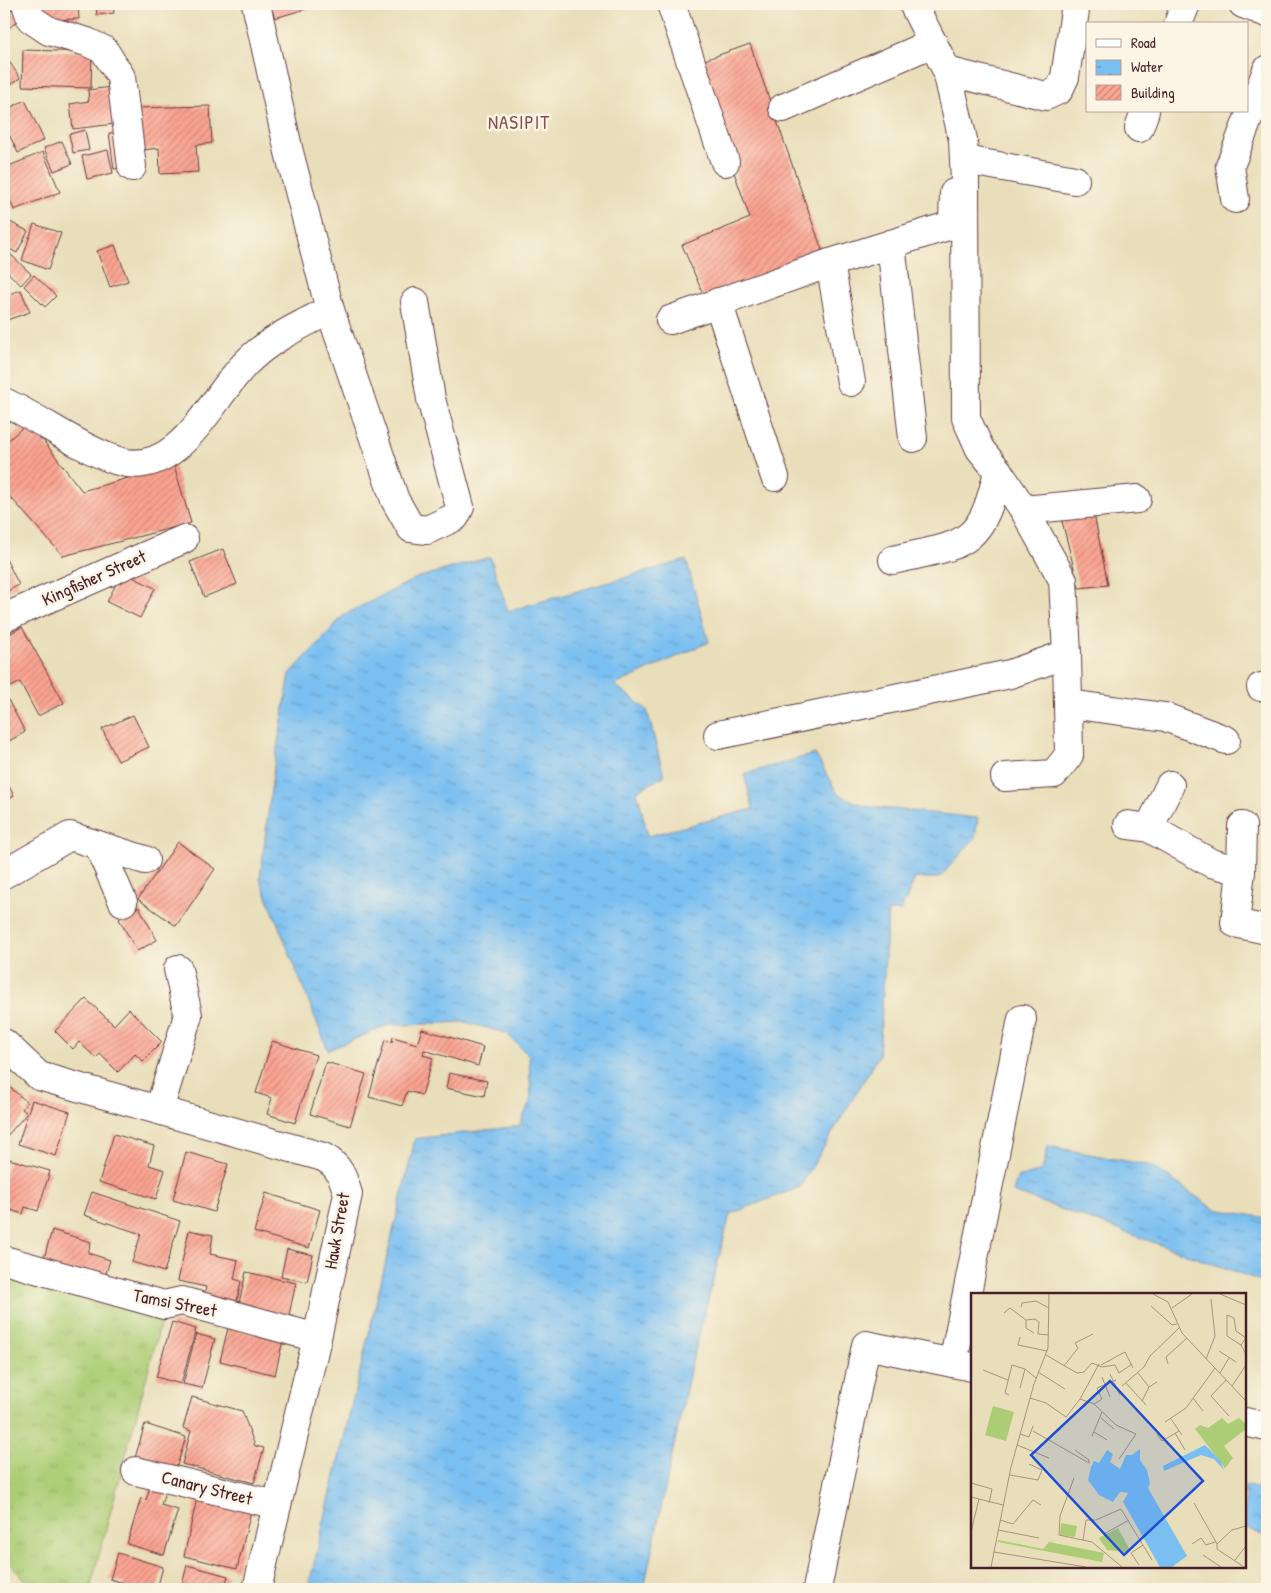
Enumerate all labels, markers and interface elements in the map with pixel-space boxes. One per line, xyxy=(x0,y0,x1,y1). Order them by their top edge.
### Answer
legend xyxy=(1086,22,1248,112)
text: Road xyxy=(1131,32,1156,53)
text: Water xyxy=(1131,56,1163,77)
text: Building xyxy=(1131,82,1175,103)
district label: NASIPIT xyxy=(488,109,550,135)
street label: Kingfisher Street xyxy=(38,543,151,612)
street label: Hawk Street xyxy=(317,1190,356,1271)
street label: Tamsi Street xyxy=(131,1282,220,1323)
inset map xyxy=(971,1293,1246,1568)
street label: Canary Street xyxy=(159,1464,256,1511)

